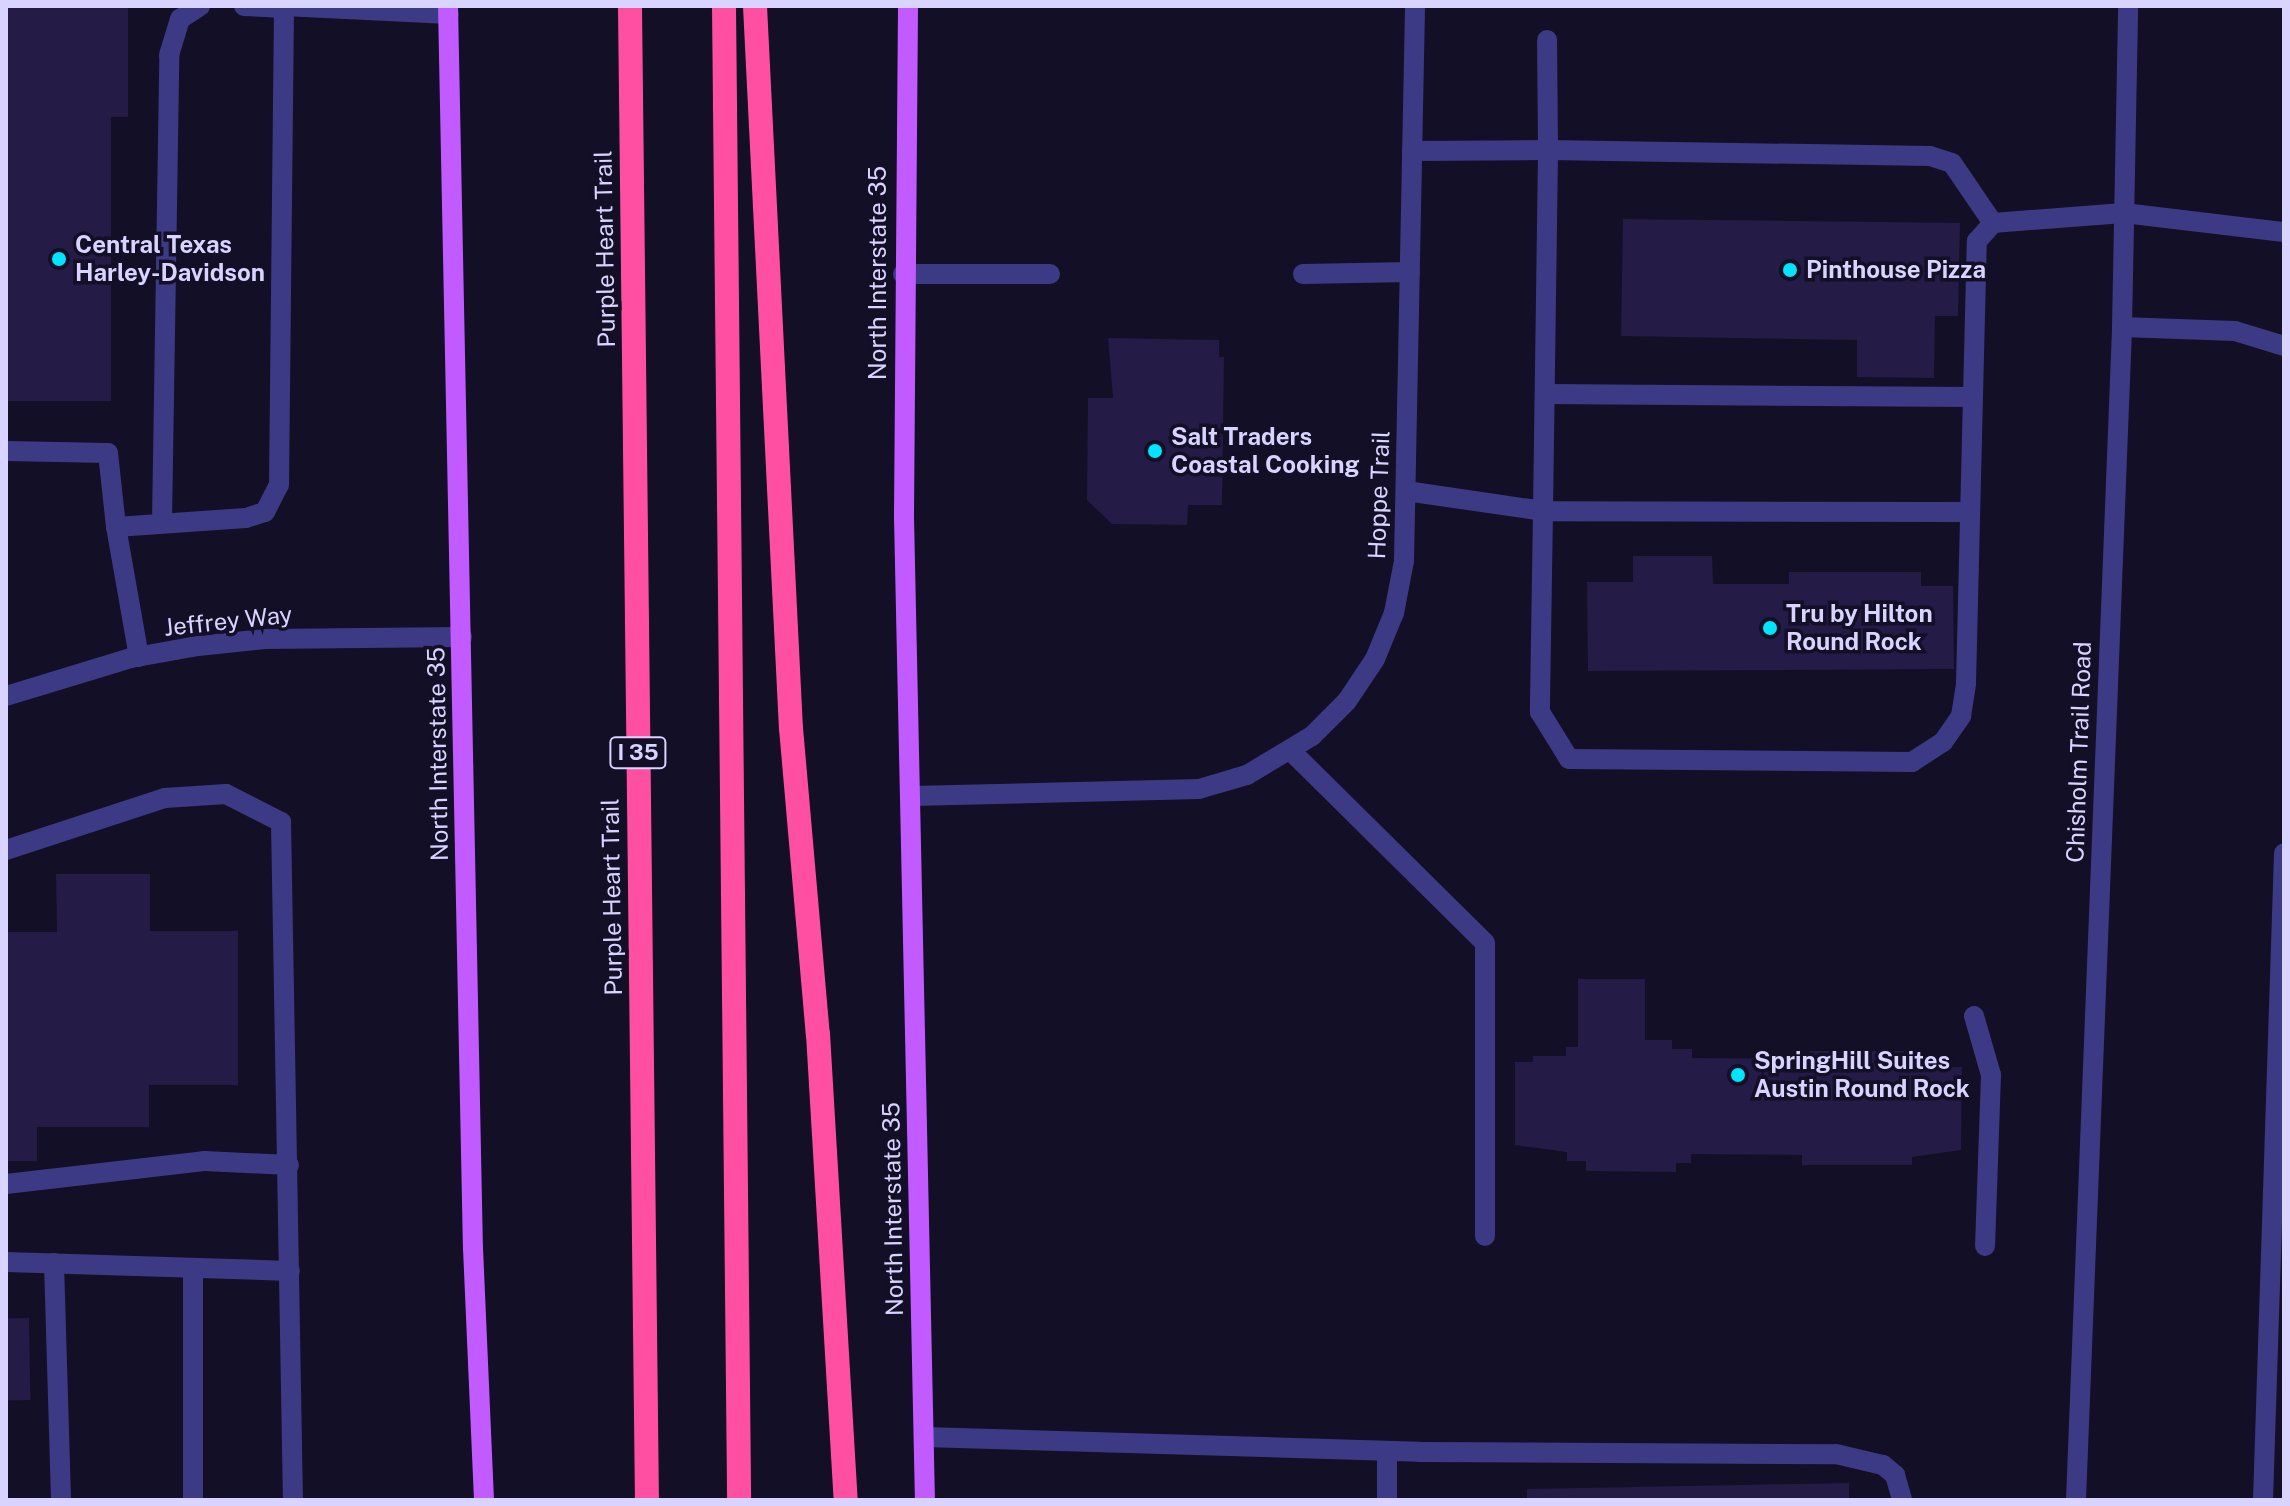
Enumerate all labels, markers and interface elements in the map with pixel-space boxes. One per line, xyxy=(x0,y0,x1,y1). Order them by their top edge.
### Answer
street label: Purple Heart Trail xyxy=(589,150,621,348)
street label: North Interstate 35 xyxy=(864,166,892,380)
place label: Central Texas Harley-Davidson xyxy=(75,231,265,287)
marker: Central Texas Harley-Davidson xyxy=(50,250,68,268)
place label: Pinthouse Pizza xyxy=(1806,256,1986,284)
marker: Pinthouse Pizza xyxy=(1781,261,1799,279)
place label: Salt Traders Coastal Cooking xyxy=(1171,423,1360,479)
street label: Hoppe Trail xyxy=(1362,430,1396,560)
marker: Salt Traders Coastal Cooking xyxy=(1146,442,1164,460)
street label: Jeffrey Way xyxy=(162,600,294,642)
place label: Tru by Hilton Round Rock xyxy=(1786,600,1933,656)
marker: Tru by Hilton Round Rock xyxy=(1761,619,1779,637)
street label: Chisholm Trail Road xyxy=(2061,641,2097,863)
street label: North Interstate 35 xyxy=(422,647,454,861)
road number: I 35 xyxy=(608,735,668,771)
street label: Purple Heart Trail xyxy=(596,798,628,996)
place label: SpringHill Suites Austin Round Rock xyxy=(1754,1047,1970,1103)
marker: SpringHill Suites Austin Round Rock xyxy=(1729,1066,1747,1084)
street label: North Interstate 35 xyxy=(877,1102,909,1316)

